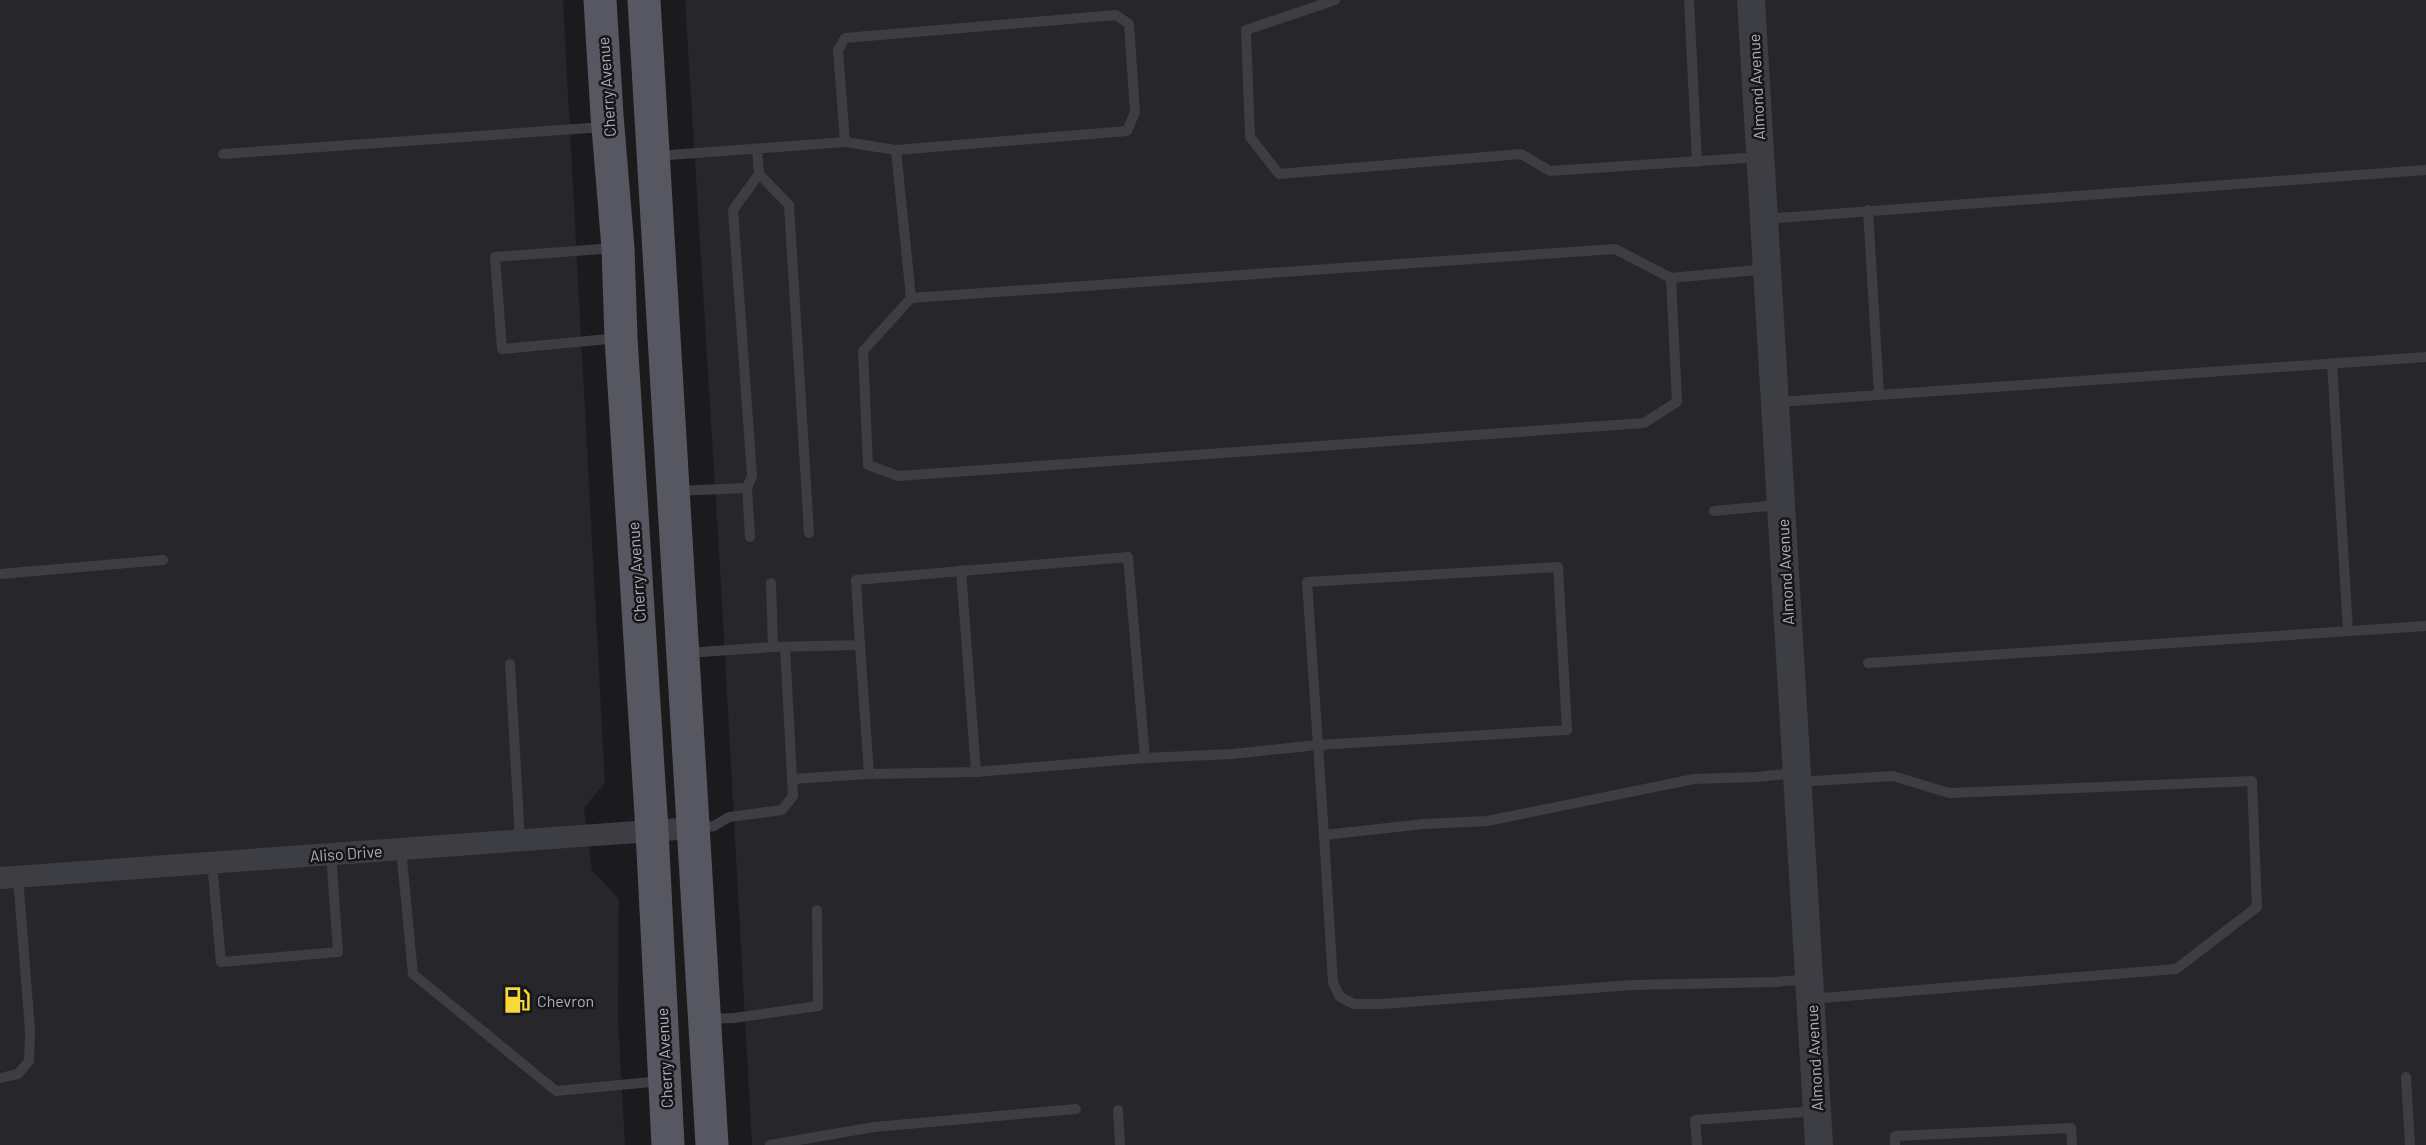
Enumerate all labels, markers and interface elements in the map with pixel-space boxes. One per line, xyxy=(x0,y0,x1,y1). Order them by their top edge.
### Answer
street label: Almond Avenue xyxy=(1744,33,1768,141)
street label: Cherry Avenue xyxy=(593,36,619,138)
street label: Almond Avenue xyxy=(1773,518,1797,626)
street label: Cherry Avenue xyxy=(623,521,649,623)
street label: Aliso Drive xyxy=(309,841,383,865)
fuel station icon: Chevron xyxy=(502,985,532,1015)
place label: Chevron xyxy=(537,991,594,1010)
street label: Almond Avenue xyxy=(1802,1004,1826,1112)
street label: Cherry Avenue xyxy=(652,1007,676,1109)

